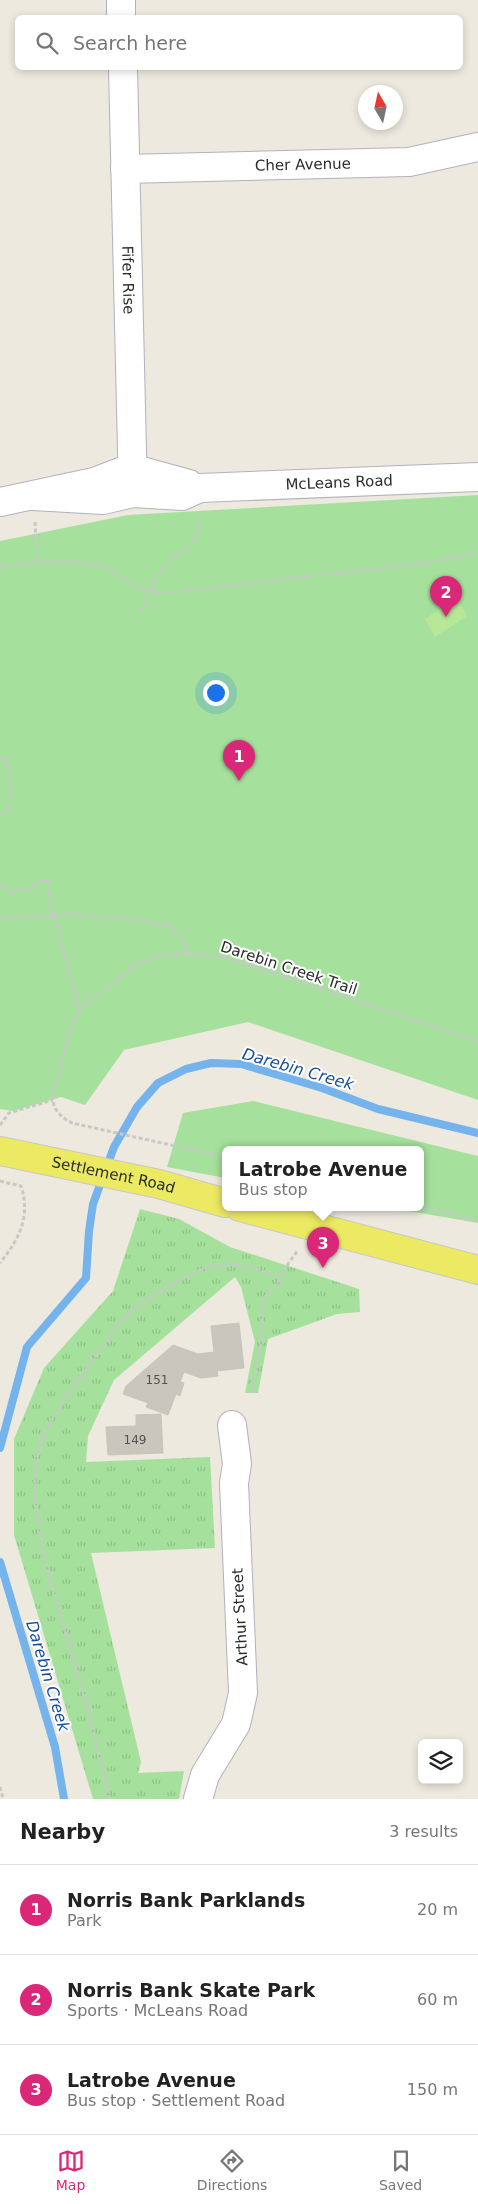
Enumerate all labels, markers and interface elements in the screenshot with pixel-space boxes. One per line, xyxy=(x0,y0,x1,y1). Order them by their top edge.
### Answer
search box xyxy=(15,15,463,70)
icon: search xyxy=(33,29,61,57)
text: Search here xyxy=(73,32,187,54)
north arrow xyxy=(358,85,403,130)
street label: Cher Avenue xyxy=(255,154,351,175)
street label: Fifer Rise xyxy=(118,245,138,315)
street label: McLeans Road xyxy=(285,471,393,494)
pin: 2 xyxy=(430,576,462,617)
your location xyxy=(203,680,229,706)
pin: 1 xyxy=(223,740,255,781)
street label: Darebin Creek Trail xyxy=(218,937,360,999)
water label: Darebin Creek xyxy=(240,1044,357,1094)
popup xyxy=(222,1146,424,1211)
street label: Settlement Road xyxy=(50,1153,177,1197)
text: Latrobe Avenue xyxy=(239,1158,407,1180)
text: Bus stop xyxy=(239,1180,308,1199)
pin: 3 xyxy=(307,1227,339,1268)
house number: 151 xyxy=(146,1373,168,1387)
house number: 149 xyxy=(124,1433,146,1447)
street label: Arthur Street xyxy=(228,1568,252,1666)
water label: Darebin Creek xyxy=(22,1618,74,1735)
map controls xyxy=(418,1739,463,1784)
button: layers xyxy=(418,1739,463,1784)
text: Nearby xyxy=(20,1820,105,1844)
text: 3 results xyxy=(389,1822,458,1841)
text: Norris Bank Parklands xyxy=(67,1889,305,1911)
text: 1 xyxy=(30,1900,42,1919)
text: 20 m xyxy=(417,1900,458,1919)
text: Park xyxy=(67,1911,102,1930)
text: Norris Bank Skate Park xyxy=(67,1979,315,2001)
text: 2 xyxy=(30,1990,42,2009)
text: 60 m xyxy=(417,1990,458,2009)
text: Sports · McLeans Road xyxy=(67,2001,248,2020)
text: Latrobe Avenue xyxy=(67,2069,236,2091)
text: 3 xyxy=(30,2080,42,2099)
text: 150 m xyxy=(407,2080,458,2099)
text: Bus stop · Settlement Road xyxy=(67,2091,285,2110)
tab: Map xyxy=(56,2147,85,2193)
tab: Directions xyxy=(197,2147,267,2193)
tab: Saved xyxy=(379,2147,422,2193)

